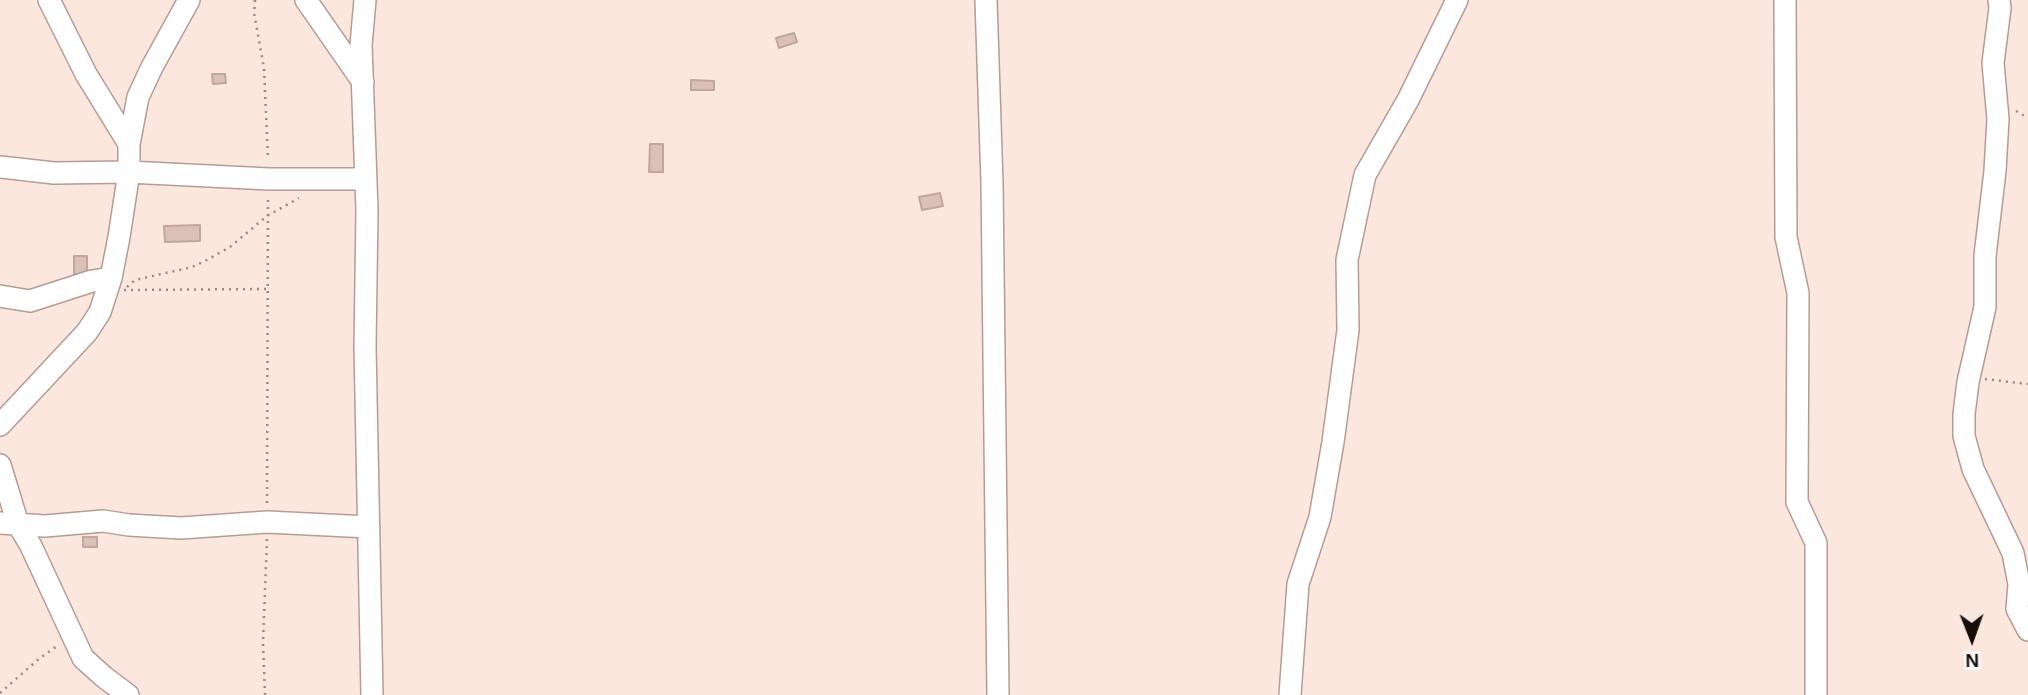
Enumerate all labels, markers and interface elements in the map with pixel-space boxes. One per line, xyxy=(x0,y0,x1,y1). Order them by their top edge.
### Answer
north arrow xyxy=(1937,604,2007,674)
text: N xyxy=(1965,650,1979,671)

